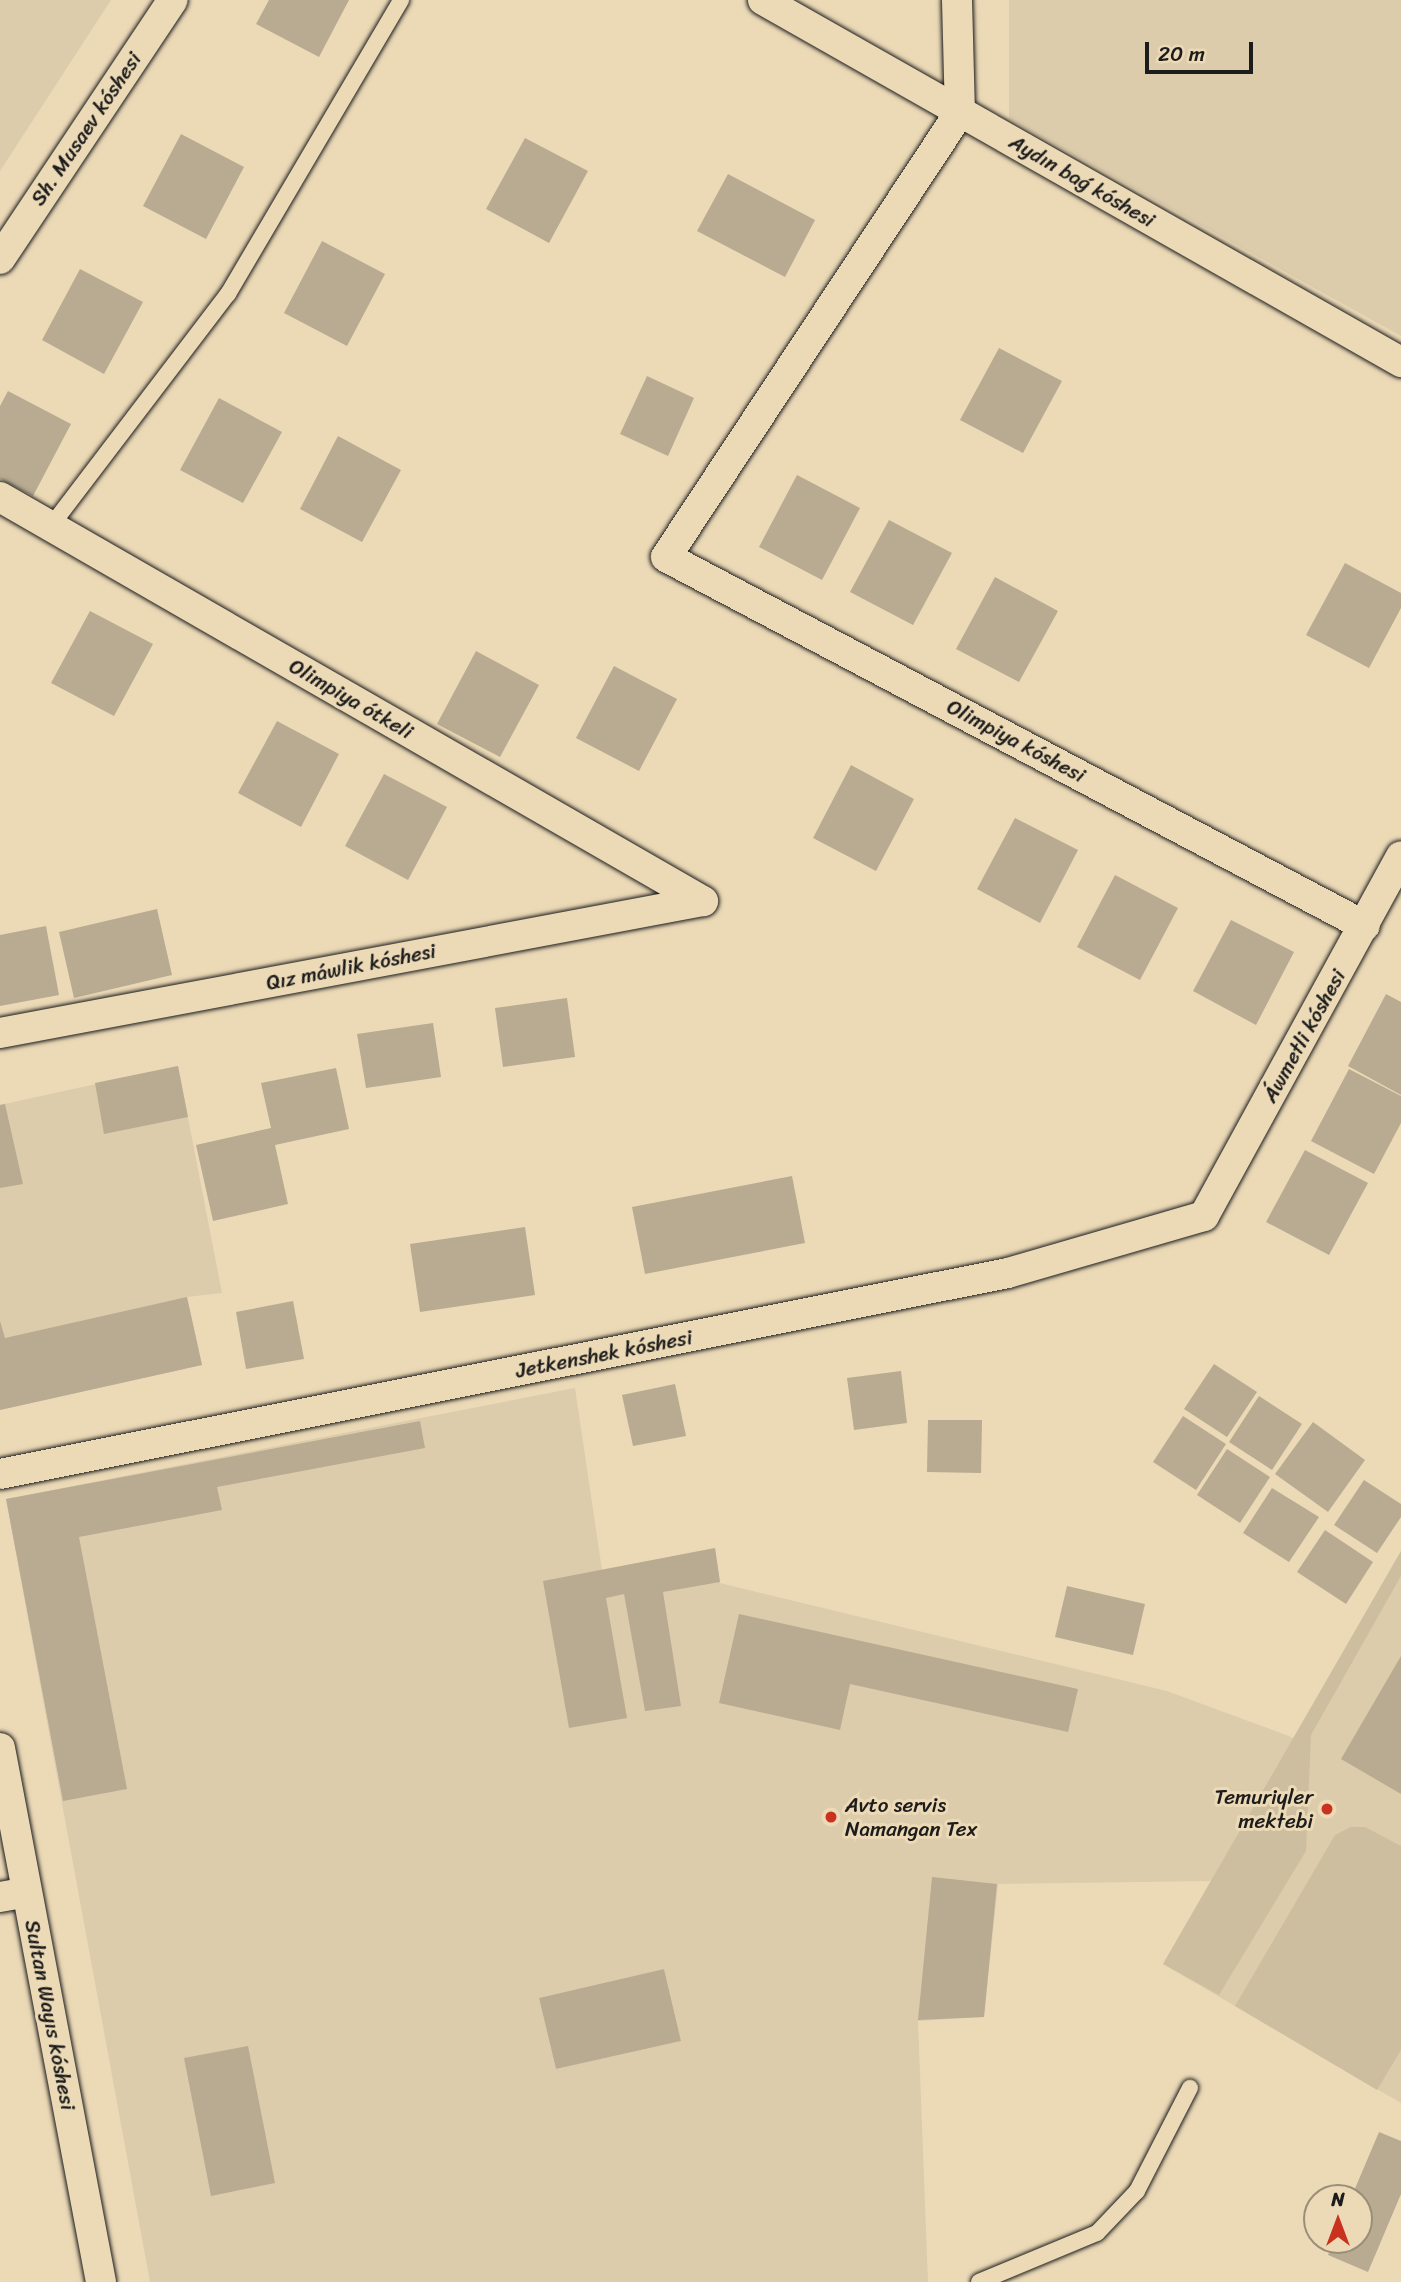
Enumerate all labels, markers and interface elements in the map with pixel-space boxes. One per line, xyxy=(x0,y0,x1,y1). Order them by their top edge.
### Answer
scale bar xyxy=(1149,28,1258,72)
text: 20 m xyxy=(1158,35,1205,73)
street label: Sh. Musaev kóshesi xyxy=(26,48,146,210)
street label: Aydın baǵ kóshesi xyxy=(1004,129,1160,233)
street label: Olimpiya ótkeli xyxy=(285,653,417,745)
street label: Olimpiya kóshesi xyxy=(942,694,1090,788)
street label: Qız máwlik kóshesi xyxy=(264,938,438,996)
street label: Áwmetli kóshesi xyxy=(1257,964,1351,1108)
street label: Jetkenshek kóshesi xyxy=(514,1325,694,1383)
place label: Temuriyler mektebi xyxy=(1214,1784,1313,1834)
place label: Avto servis Namangan Tex xyxy=(845,1792,977,1842)
marker: Temuriyler mektebi xyxy=(1319,1801,1335,1817)
marker: Avto servis Namangan Tex xyxy=(823,1809,839,1825)
street label: Sultan Wayıs kóshesi xyxy=(19,1917,81,2113)
text: N xyxy=(1331,2183,1345,2216)
north arrow xyxy=(1303,2184,1373,2254)

